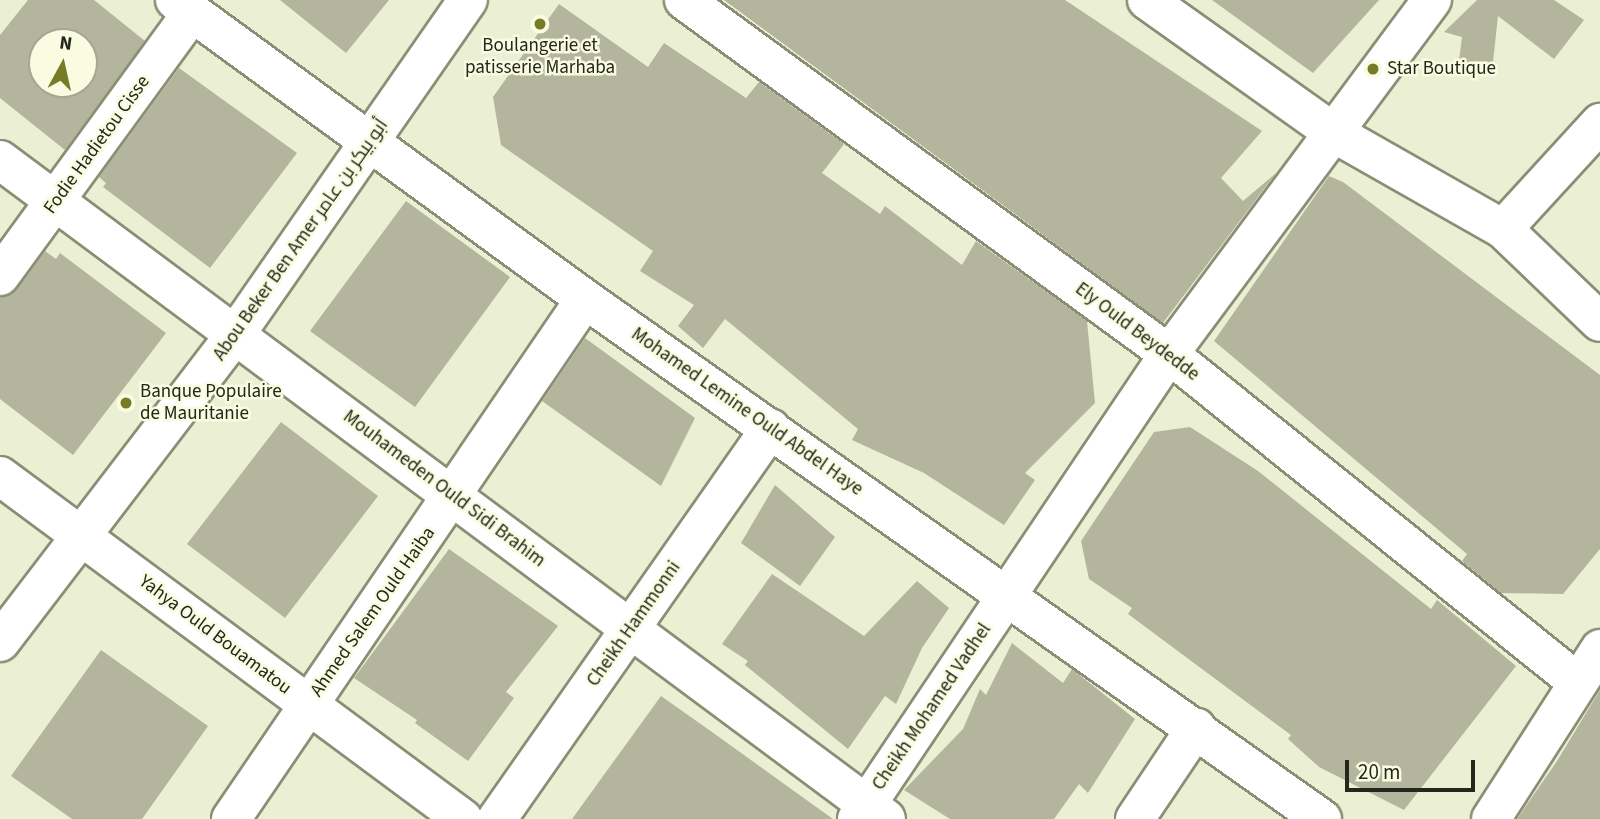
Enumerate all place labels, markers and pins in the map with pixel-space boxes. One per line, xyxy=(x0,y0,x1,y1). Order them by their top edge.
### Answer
marker: Boulangerie et patisserie Marhaba xyxy=(532,16,548,32)
place label: Boulangerie et patisserie Marhaba xyxy=(465,35,615,79)
place label: Star Boutique xyxy=(1387,58,1496,80)
marker: Star Boutique xyxy=(1365,61,1381,77)
place label: Banque Populaire de Mauritanie xyxy=(140,381,282,425)
marker: Banque Populaire de Mauritanie xyxy=(118,395,134,411)

